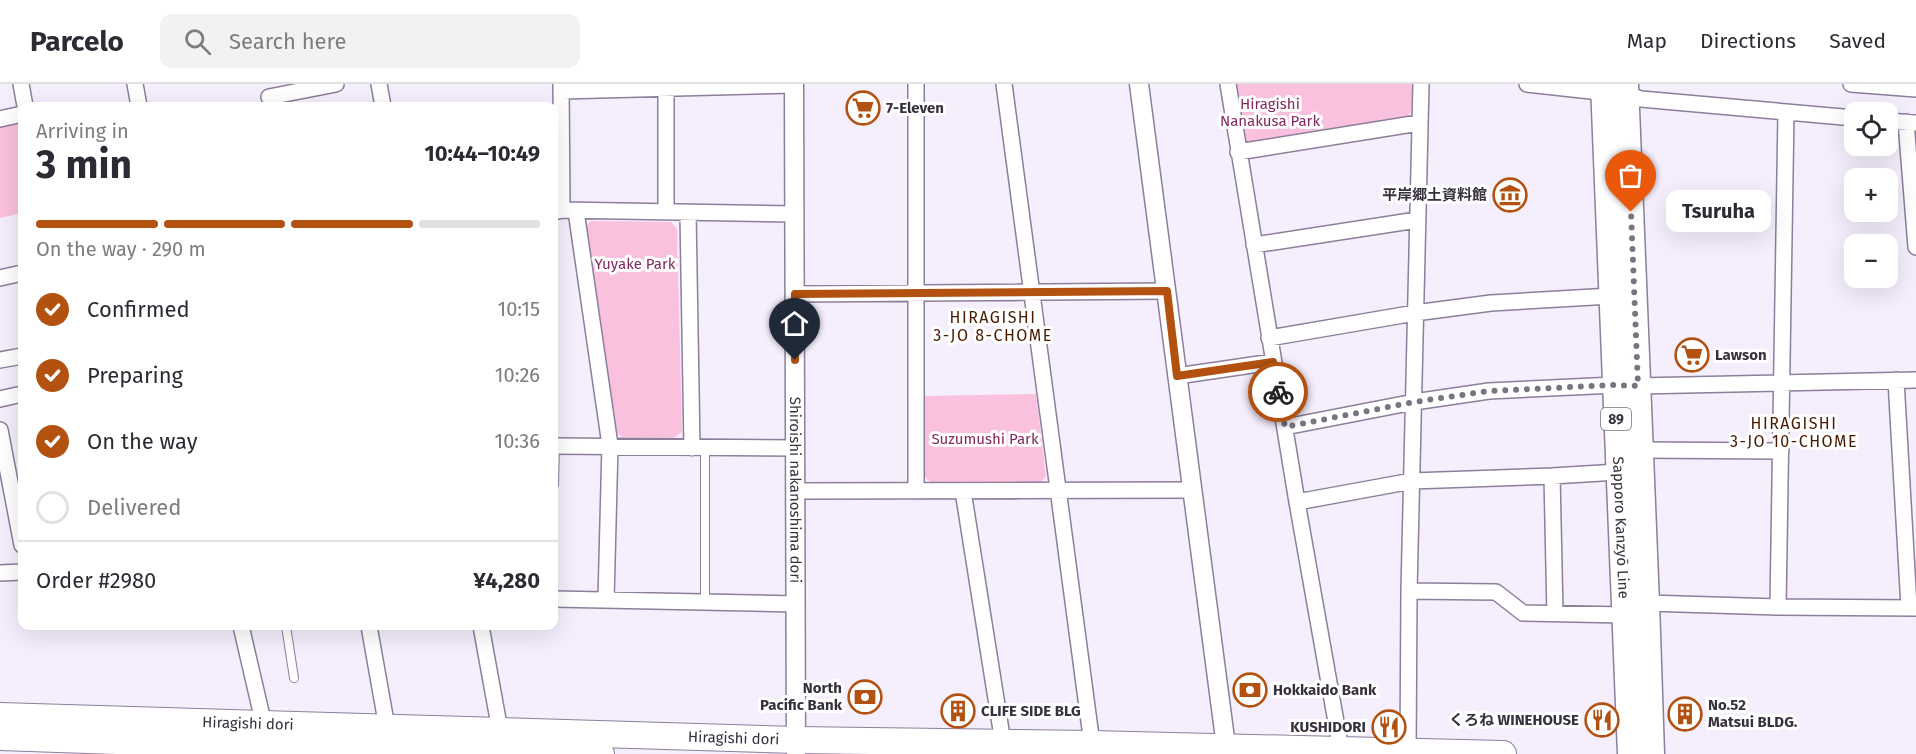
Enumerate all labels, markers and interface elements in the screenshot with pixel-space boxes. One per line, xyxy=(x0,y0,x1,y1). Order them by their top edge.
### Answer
search box xyxy=(160,14,580,68)
text: Parcelo xyxy=(30,25,124,58)
icon: search xyxy=(181,25,214,58)
text: Search here xyxy=(229,28,346,55)
text: Map xyxy=(1627,28,1667,54)
text: Directions xyxy=(1700,28,1796,54)
text: Saved xyxy=(1829,28,1886,54)
supermarket icon: 7-Eleven xyxy=(845,90,881,126)
park label: Hiragishi Nanakusa Park xyxy=(1220,95,1320,130)
place label: 7-Eleven xyxy=(886,99,944,117)
map controls xyxy=(1844,102,1898,288)
button: locate xyxy=(1844,102,1898,156)
text: Arriving in xyxy=(36,119,129,143)
text: 10:44–10:49 xyxy=(424,140,540,167)
text: 3 min xyxy=(36,142,132,188)
pin xyxy=(1605,150,1656,212)
icon: bag xyxy=(1614,159,1647,192)
button: + xyxy=(1844,168,1898,222)
museum icon: 平岸郷土資料館 xyxy=(1492,177,1528,213)
place label: 平岸郷土資料館 xyxy=(1382,186,1487,204)
callout: Tsuruha xyxy=(1667,191,1772,233)
text: Tsuruha xyxy=(1682,199,1755,223)
button: − xyxy=(1844,234,1898,288)
text: On the way · 290 m xyxy=(36,237,206,261)
park label: Yuyake Park xyxy=(595,255,676,273)
icon: check xyxy=(36,293,69,326)
text: Confirmed xyxy=(87,296,190,323)
text: 10:15 xyxy=(498,297,540,321)
pin xyxy=(769,298,820,360)
icon: home xyxy=(778,307,811,340)
district label: HIRAGISHI 3-JO 8-CHOME xyxy=(933,308,1053,345)
supermarket icon: Lawson xyxy=(1674,337,1710,373)
place label: Lawson xyxy=(1715,346,1767,364)
icon: check xyxy=(36,359,69,392)
text: Preparing xyxy=(87,362,183,389)
courier xyxy=(1248,362,1308,422)
text: 10:26 xyxy=(495,363,540,387)
icon: bike xyxy=(1262,376,1295,409)
street label: Shiroishi nakanoshima dori xyxy=(786,397,804,583)
road number: 89 xyxy=(1601,408,1631,430)
district label: HIRAGISHI 3-JO 10-CHOME xyxy=(1730,414,1858,451)
icon: check xyxy=(36,425,69,458)
text: On the way xyxy=(87,428,198,455)
text: 10:36 xyxy=(495,429,540,453)
park label: Suzumushi Park xyxy=(931,430,1039,448)
street label: Sapporo Kanzyō Line xyxy=(1609,456,1633,599)
text: Delivered xyxy=(87,494,182,521)
text: Order #2980 xyxy=(36,567,156,594)
text: ¥4,280 xyxy=(473,567,540,594)
bank icon: Hokkaido Bank xyxy=(1232,672,1268,708)
place label: North Pacific Bank xyxy=(760,679,843,714)
bank icon: North Pacific Bank xyxy=(847,679,883,715)
place label: Hokkaido Bank xyxy=(1273,681,1377,699)
building icon: CLIFE SIDE BLG xyxy=(940,693,976,729)
building icon: No.52 Matsui BLDG. xyxy=(1667,696,1703,732)
place label: No.52 Matsui BLDG. xyxy=(1708,696,1798,731)
place label: CLIFE SIDE BLG xyxy=(981,702,1081,720)
restaurant icon: くろね WINEHOUSE xyxy=(1584,702,1620,738)
restaurant icon: KUSHIDORI xyxy=(1371,709,1407,745)
place label: くろね WINEHOUSE xyxy=(1449,711,1579,729)
street label: Hiragishi dori xyxy=(202,713,294,734)
place label: KUSHIDORI xyxy=(1290,718,1366,736)
street label: Hiragishi dori xyxy=(688,728,780,748)

